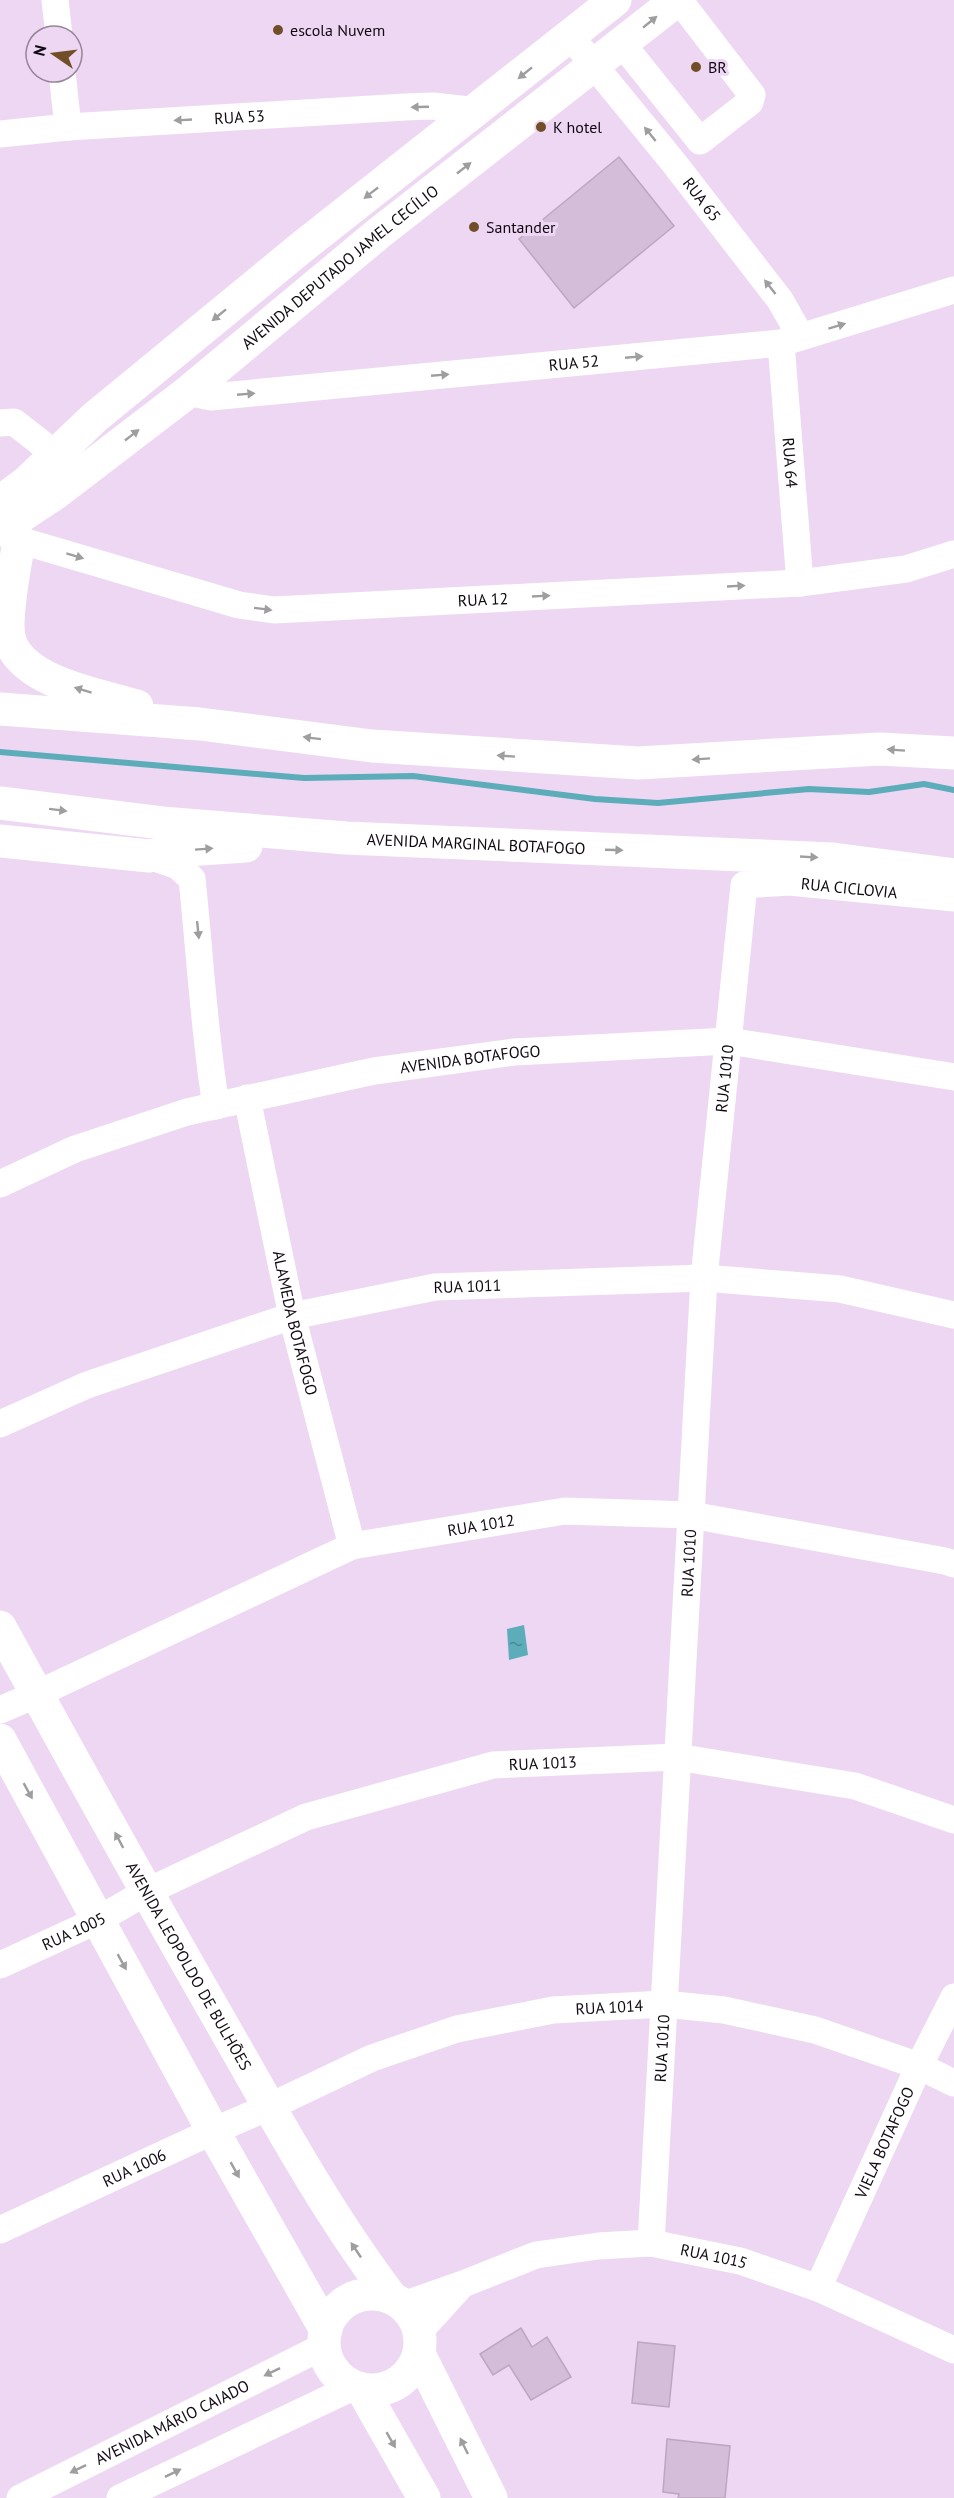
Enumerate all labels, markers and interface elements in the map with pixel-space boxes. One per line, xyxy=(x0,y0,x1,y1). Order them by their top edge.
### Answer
one-way arrow xyxy=(642,16,658,29)
place label: escola Nuvem xyxy=(290,20,385,40)
marker: escola Nuvem xyxy=(271,23,285,37)
north arrow xyxy=(24,24,84,84)
text: N xyxy=(28,43,50,58)
place label: BR xyxy=(708,57,727,77)
marker: BR xyxy=(689,60,703,74)
one-way arrow xyxy=(517,66,532,79)
one-way arrow xyxy=(410,102,429,111)
street label: RUA 53 xyxy=(214,105,265,128)
one-way arrow xyxy=(174,116,193,125)
place label: K hotel xyxy=(553,117,602,137)
marker: K hotel xyxy=(534,120,548,134)
one-way arrow xyxy=(645,126,657,141)
one-way arrow xyxy=(456,161,472,174)
street label: RUA 65 xyxy=(679,173,725,225)
street label: AVENIDA DEPUTADO JAMEL CECÍLIO xyxy=(237,180,442,353)
one-way arrow xyxy=(363,187,379,200)
place label: Santander xyxy=(486,217,556,237)
marker: Santander xyxy=(467,220,481,234)
one-way arrow xyxy=(765,280,777,295)
one-way arrow xyxy=(211,309,227,322)
one-way arrow xyxy=(828,321,846,330)
street label: RUA 52 xyxy=(548,350,600,375)
one-way arrow xyxy=(624,352,643,362)
one-way arrow xyxy=(430,370,449,380)
one-way arrow xyxy=(236,389,255,399)
one-way arrow xyxy=(125,429,140,441)
street label: RUA 64 xyxy=(779,437,802,489)
one-way arrow xyxy=(66,552,84,561)
one-way arrow xyxy=(727,582,746,591)
street label: RUA 12 xyxy=(457,588,509,611)
one-way arrow xyxy=(532,592,551,601)
one-way arrow xyxy=(253,604,272,613)
one-way arrow xyxy=(74,685,92,694)
one-way arrow xyxy=(303,733,322,743)
one-way arrow xyxy=(886,745,905,754)
one-way arrow xyxy=(497,751,516,760)
one-way arrow xyxy=(691,755,710,764)
one-way arrow xyxy=(49,805,68,815)
street label: AVENIDA MARGINAL BOTAFOGO xyxy=(366,829,586,858)
one-way arrow xyxy=(195,844,214,854)
one-way arrow xyxy=(605,845,624,854)
one-way arrow xyxy=(800,853,819,862)
street label: RUA CICLOVIA xyxy=(800,873,899,903)
one-way arrow xyxy=(193,920,202,939)
street label: AVENIDA BOTAFOGO xyxy=(398,1041,541,1077)
street label: RUA 1010 xyxy=(711,1043,738,1113)
street label: ALAMEDA BOTAFOGO xyxy=(269,1249,322,1397)
street label: RUA 1011 xyxy=(433,1275,502,1297)
street label: RUA 1012 xyxy=(446,1509,516,1540)
street label: RUA 1010 xyxy=(676,1528,700,1597)
street label: RUA 1013 xyxy=(508,1751,577,1774)
one-way arrow xyxy=(23,1783,33,1800)
one-way arrow xyxy=(114,1832,124,1849)
street label: AVENIDA LEOPOLDO DE BULHÕES xyxy=(122,1858,256,2074)
street label: RUA 1005 xyxy=(39,1908,109,1954)
one-way arrow xyxy=(117,1954,127,1971)
street label: RUA 1014 xyxy=(575,1995,644,2019)
street label: RUA 1010 xyxy=(650,2014,674,2083)
street label: VIELA BOTAFOGO xyxy=(850,2083,918,2202)
street label: RUA 1006 xyxy=(99,2144,169,2191)
one-way arrow xyxy=(230,2162,240,2179)
street label: RUA 1015 xyxy=(679,2239,750,2273)
one-way arrow xyxy=(350,2243,362,2259)
one-way arrow xyxy=(263,2368,280,2377)
street label: AVENIDA MÁRIO CAIADO xyxy=(92,2375,253,2469)
one-way arrow xyxy=(386,2432,397,2448)
one-way arrow xyxy=(459,2438,469,2455)
one-way arrow xyxy=(70,2464,87,2474)
one-way arrow xyxy=(165,2468,182,2477)

